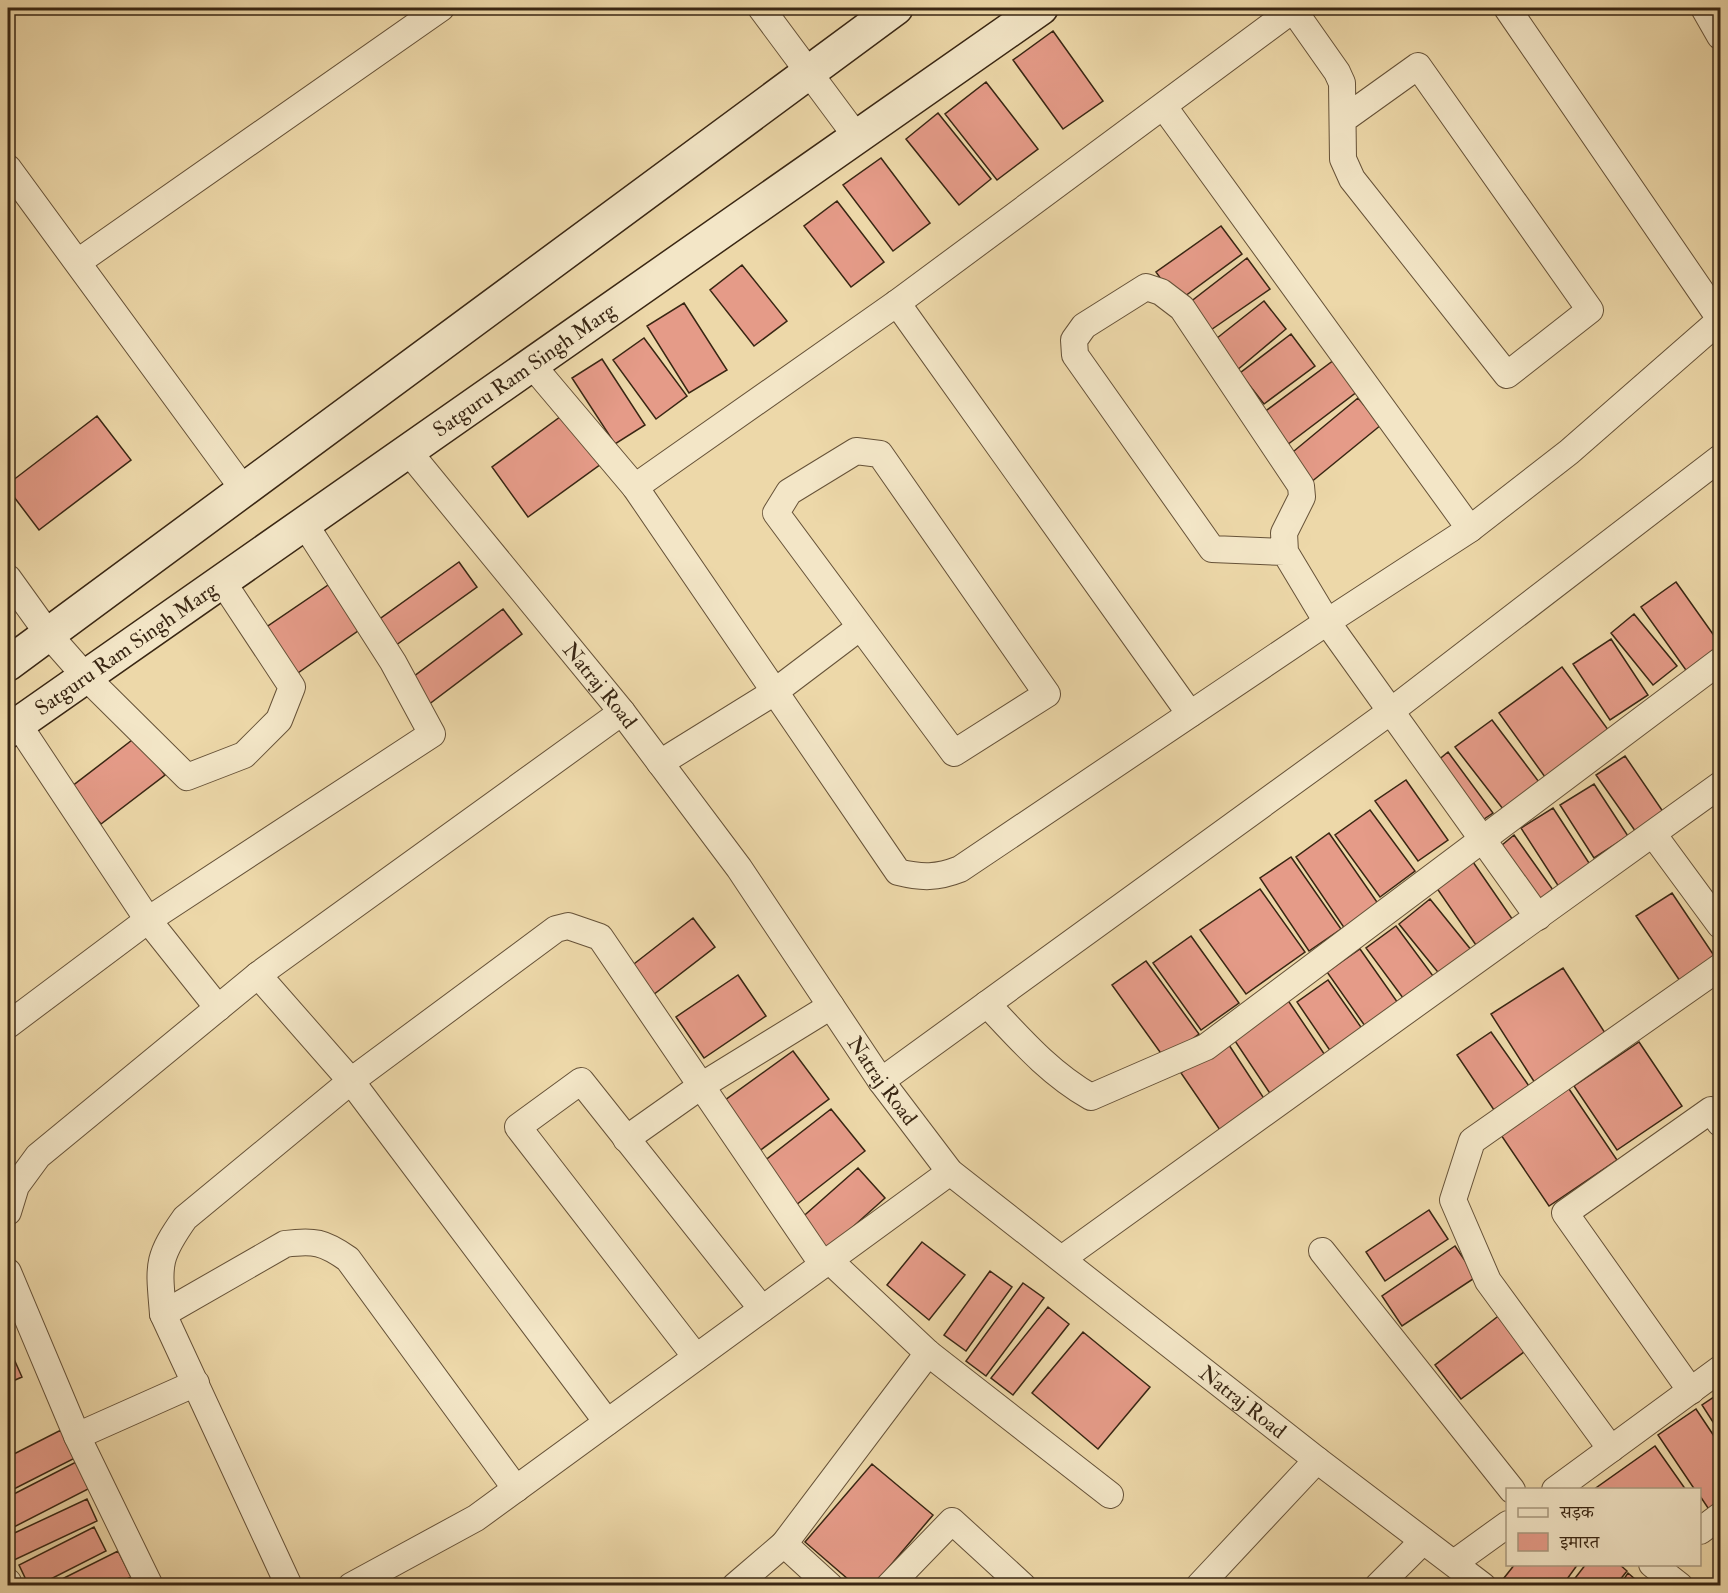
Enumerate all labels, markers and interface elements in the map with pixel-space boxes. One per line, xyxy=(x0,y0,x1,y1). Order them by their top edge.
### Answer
street label: Satguru Ram Singh Marg xyxy=(428,297,622,443)
street label: Satguru Ram Singh Marg xyxy=(30,575,223,722)
street label: Natraj Road xyxy=(556,637,643,735)
street label: Natraj Road xyxy=(841,1031,923,1132)
street label: Natraj Road xyxy=(1194,1360,1292,1445)
legend xyxy=(1506,1488,1701,1566)
text: सड़क xyxy=(1559,1501,1595,1524)
text: इमारत xyxy=(1559,1531,1600,1554)

